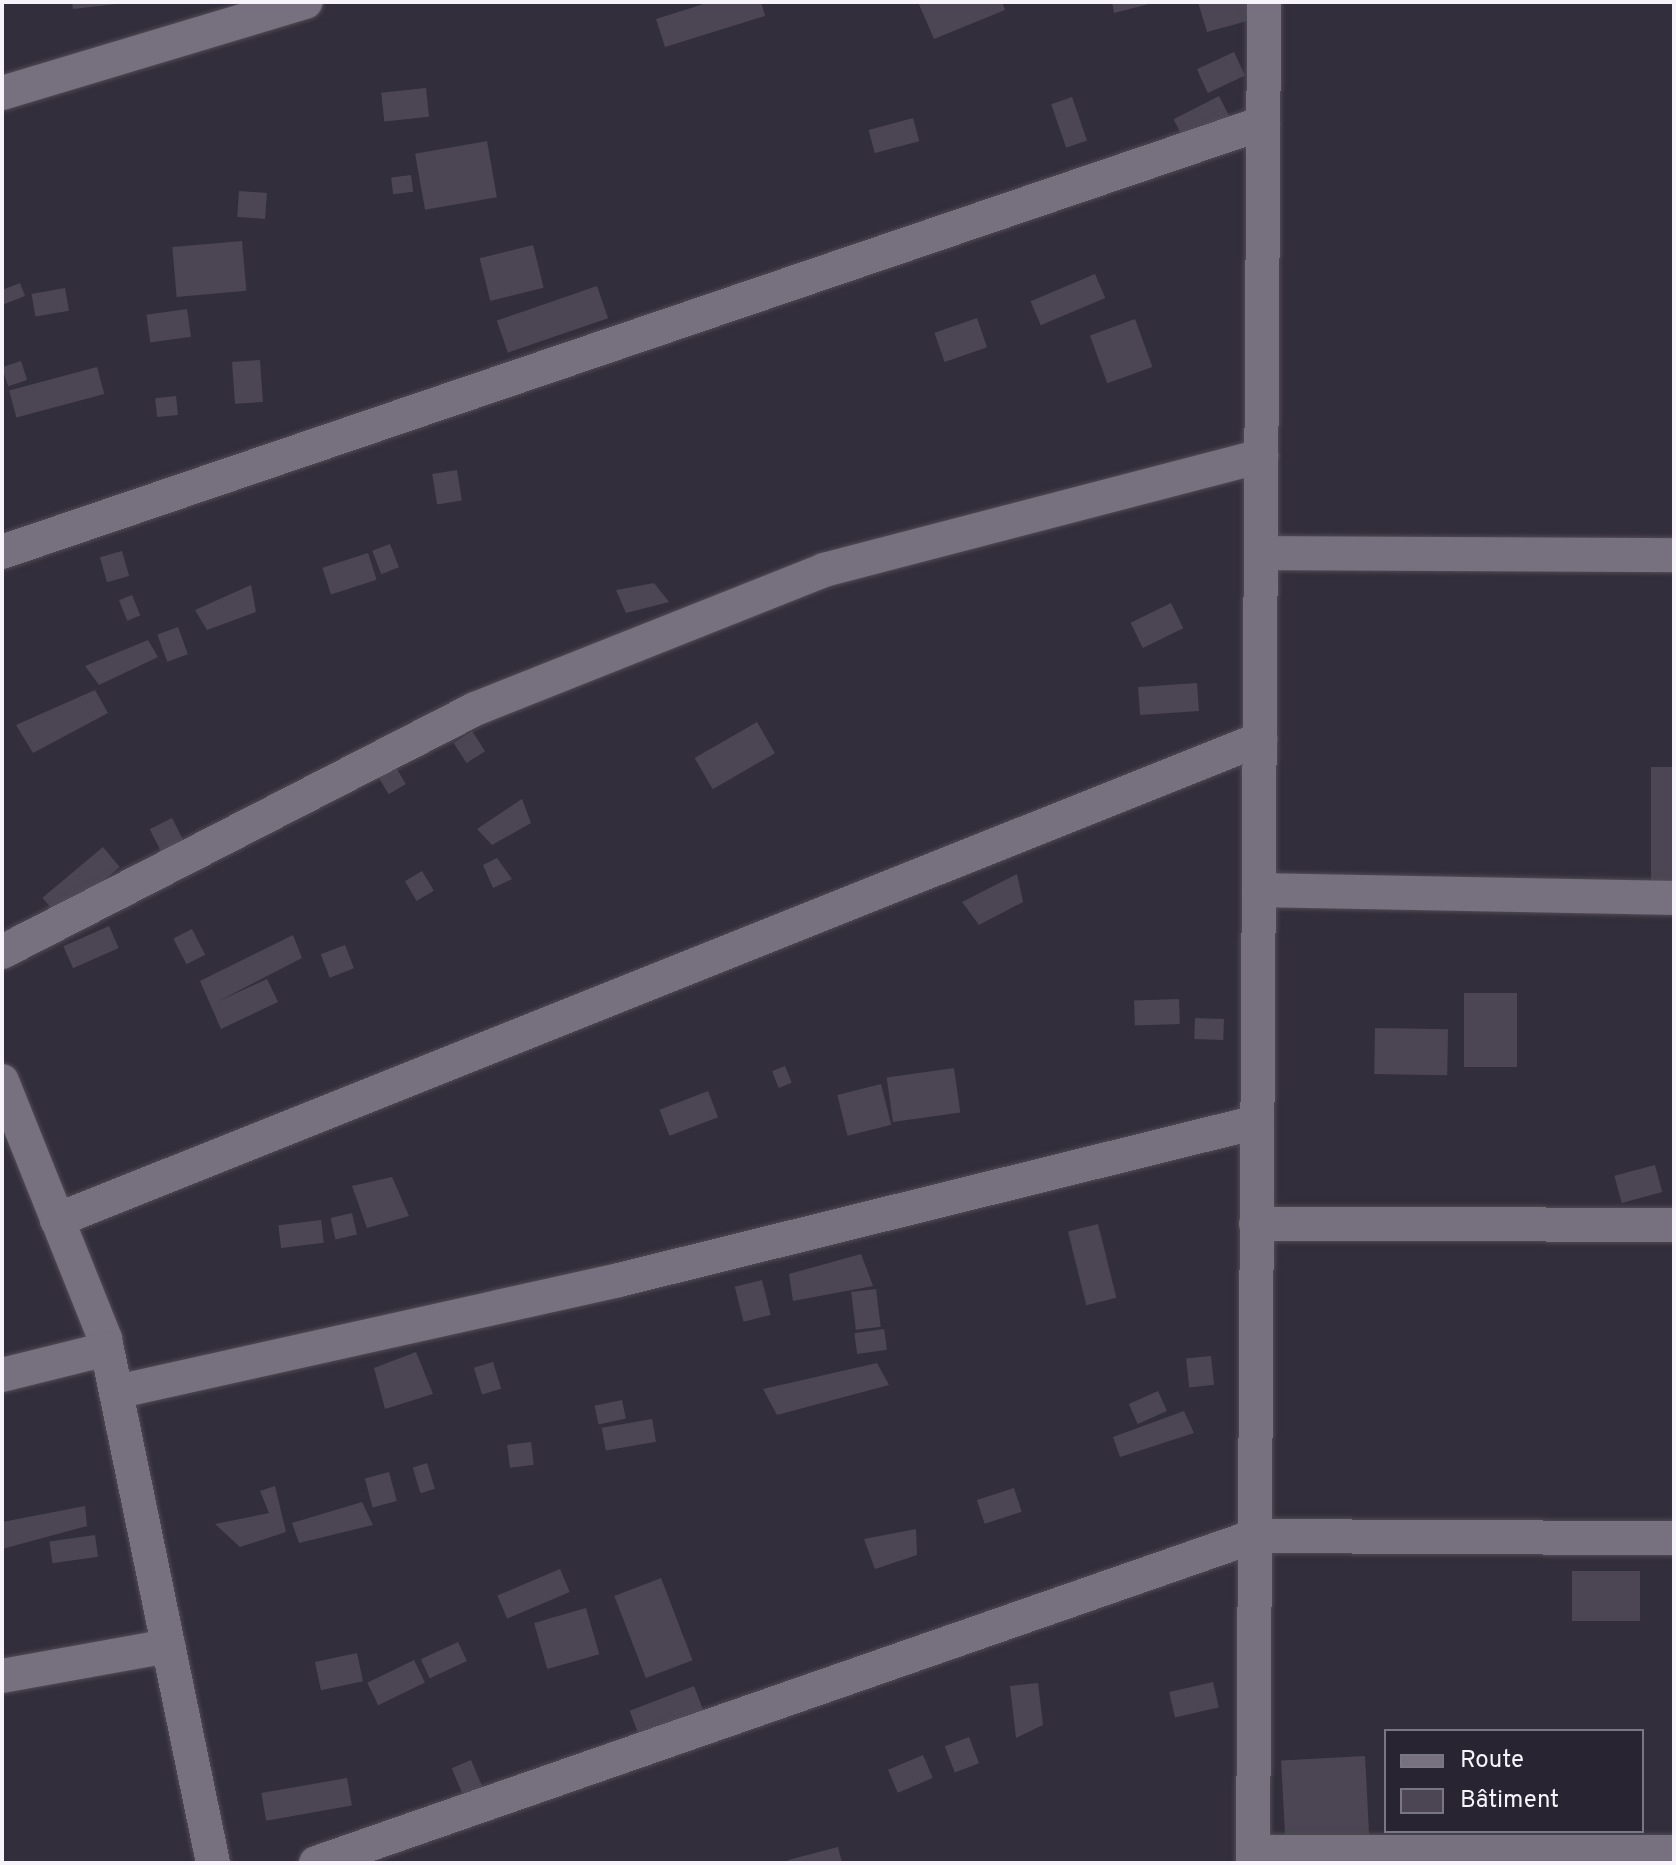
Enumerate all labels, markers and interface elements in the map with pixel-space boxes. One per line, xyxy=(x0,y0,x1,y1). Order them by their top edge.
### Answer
legend xyxy=(1384,1729,1644,1833)
text: Route xyxy=(1460,1746,1524,1776)
text: Bâtiment xyxy=(1460,1786,1559,1816)

